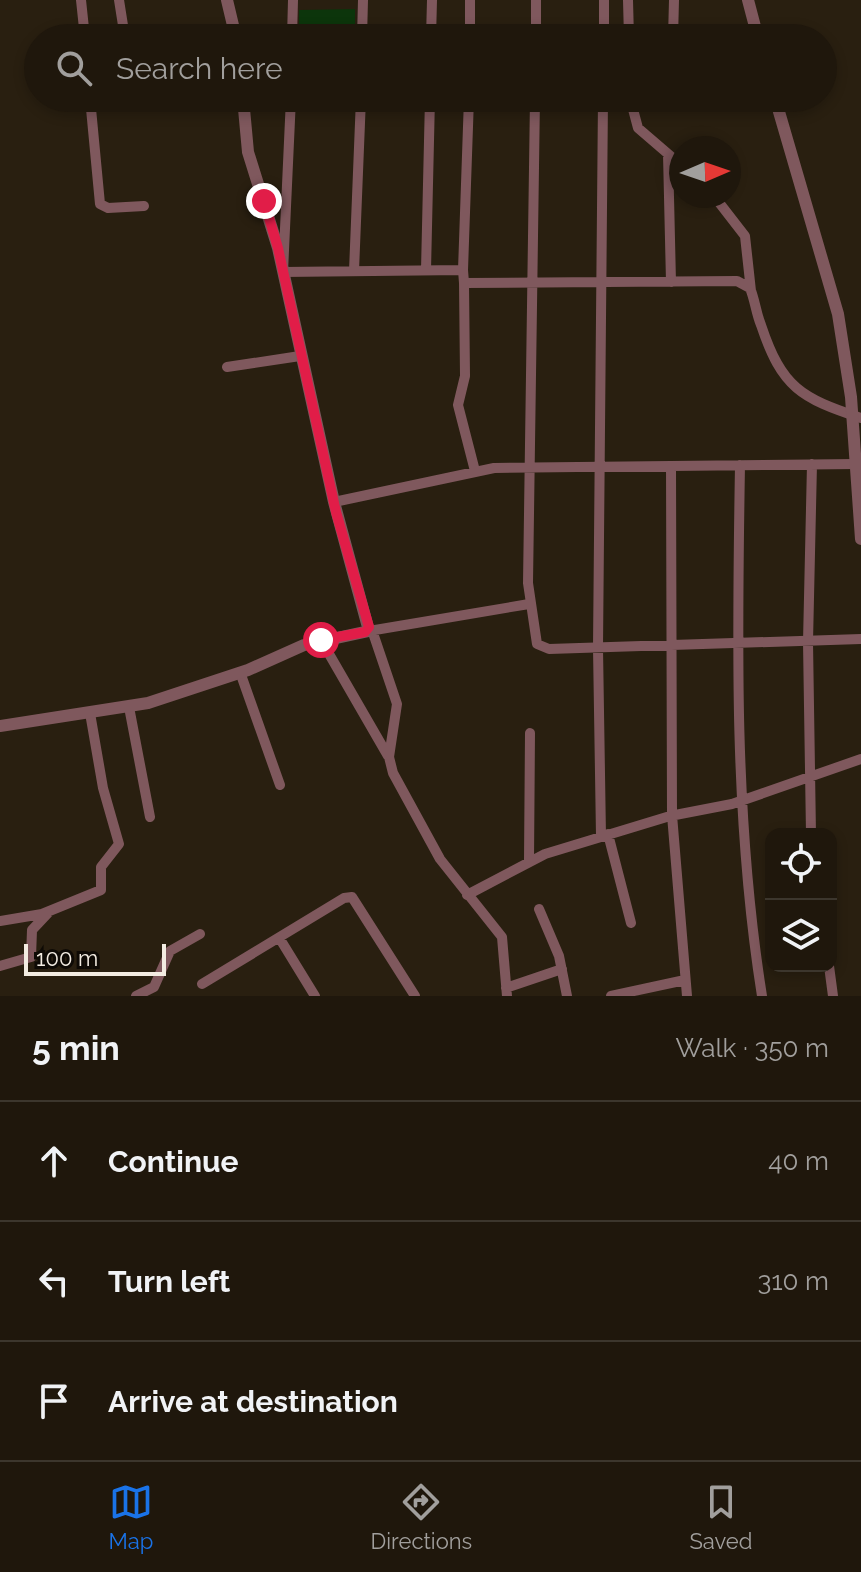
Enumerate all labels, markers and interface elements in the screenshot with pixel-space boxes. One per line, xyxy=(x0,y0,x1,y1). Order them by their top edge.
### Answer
search box xyxy=(24,24,837,112)
icon: search xyxy=(52,46,96,90)
text: Search here xyxy=(116,51,283,86)
north arrow xyxy=(669,136,741,208)
route end xyxy=(246,183,282,219)
route start xyxy=(303,622,339,658)
map controls xyxy=(765,828,837,972)
button: locate xyxy=(765,828,837,900)
button: layers xyxy=(765,900,837,972)
scale bar xyxy=(24,940,166,976)
text: 100 m xyxy=(36,945,98,971)
text: 5 min xyxy=(32,1028,120,1068)
text: Walk · 350 m xyxy=(675,1033,829,1063)
icon: ahead xyxy=(32,1139,76,1183)
text: Continue xyxy=(108,1144,239,1179)
text: 40 m xyxy=(768,1146,829,1176)
icon: left xyxy=(32,1259,76,1303)
text: Turn left xyxy=(108,1264,230,1299)
text: 310 m xyxy=(758,1266,829,1296)
icon: arrive xyxy=(32,1379,76,1423)
text: Arrive at destination xyxy=(108,1384,398,1419)
tab: Map xyxy=(109,1480,153,1554)
tab: Directions xyxy=(371,1480,472,1554)
tab: Saved xyxy=(689,1480,752,1554)

